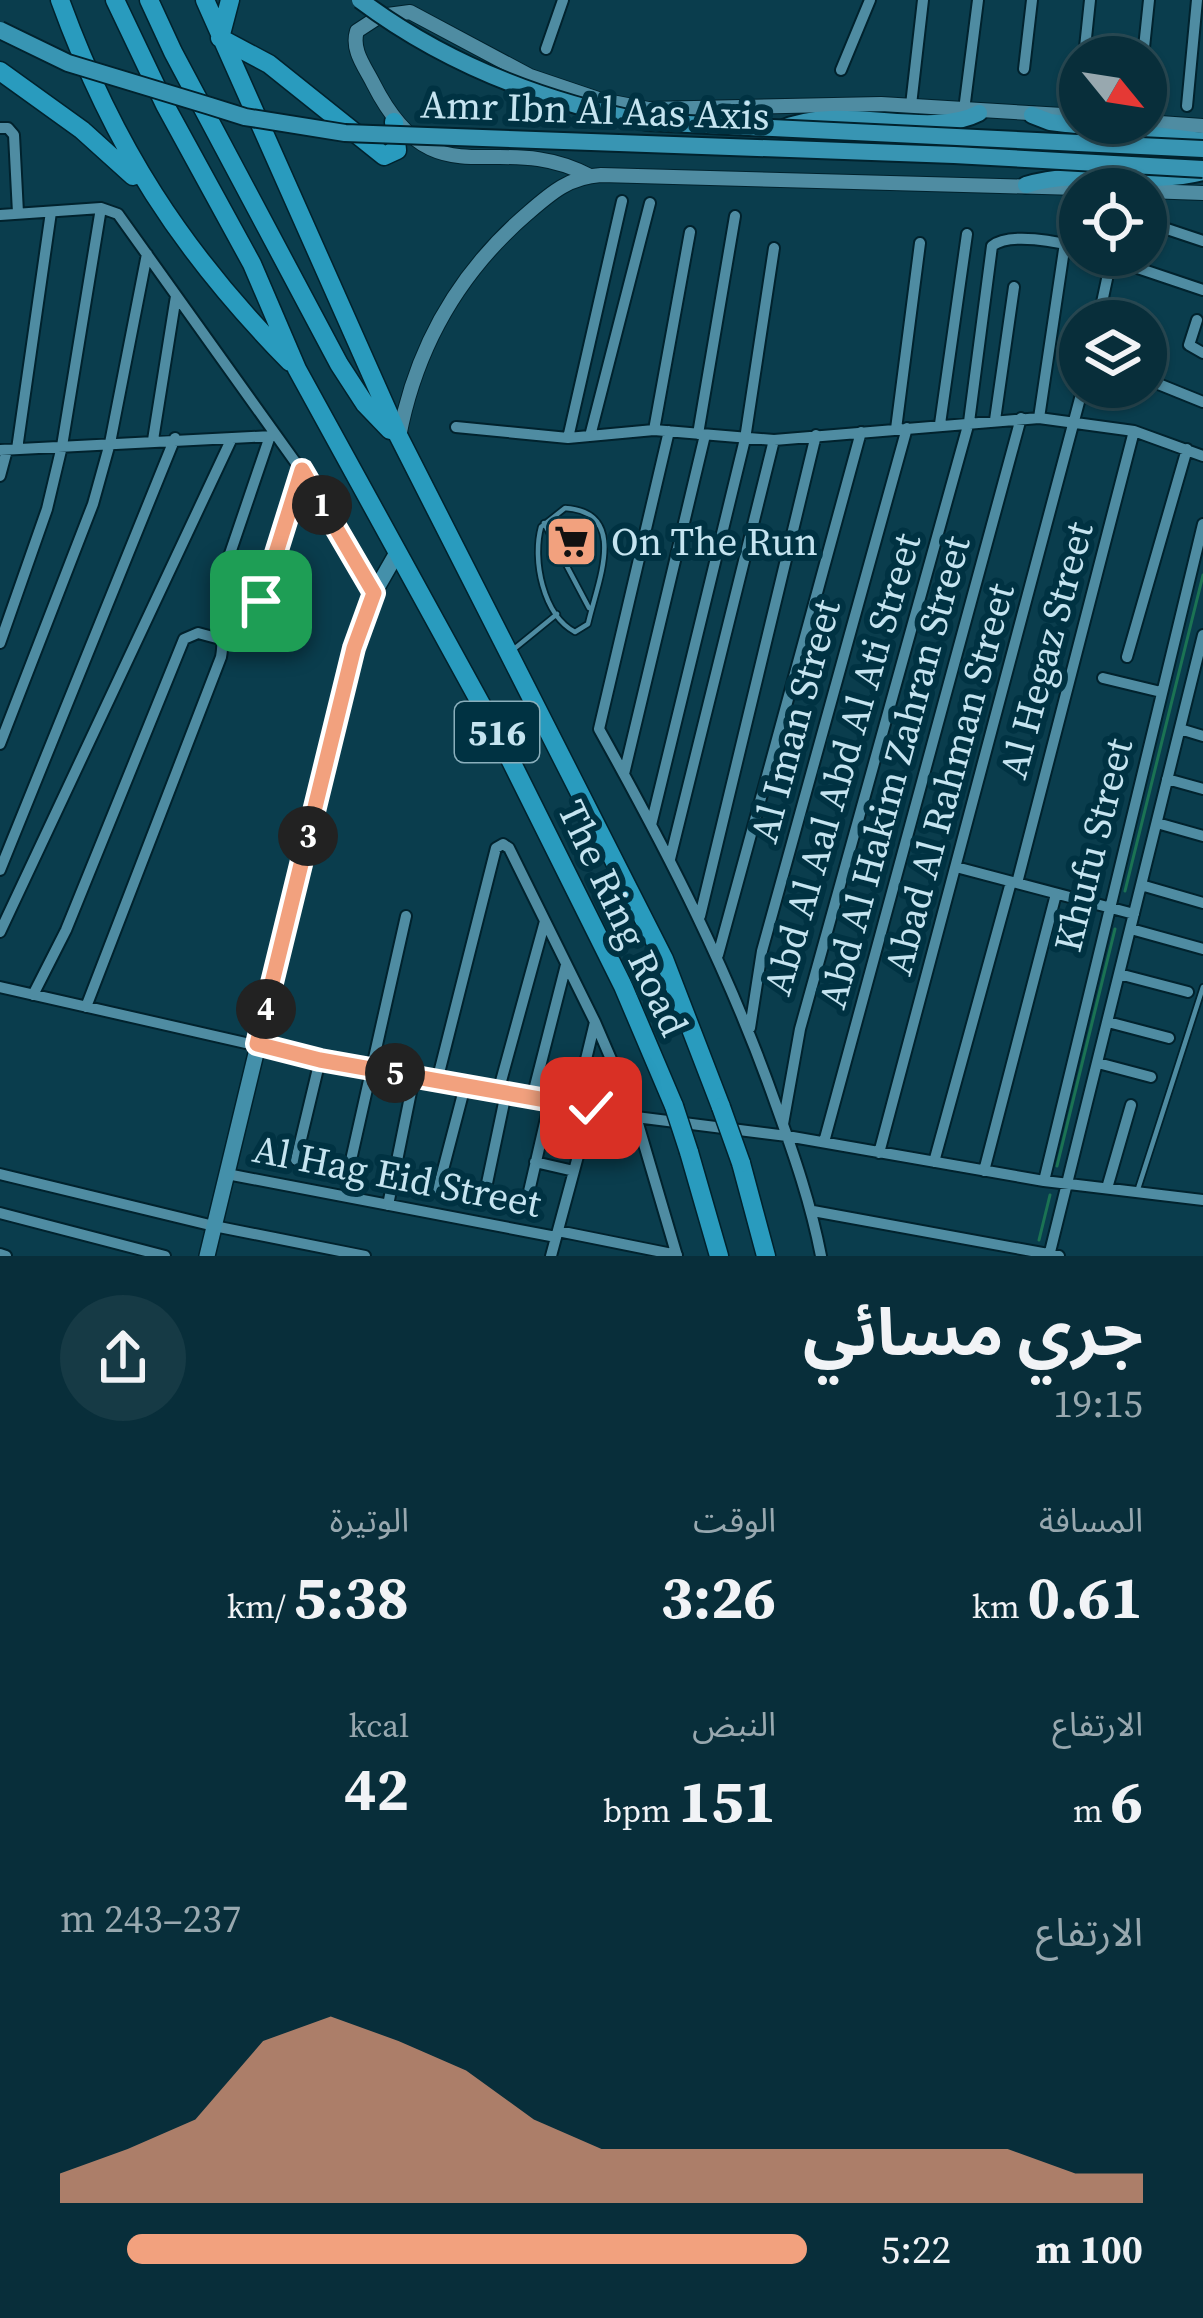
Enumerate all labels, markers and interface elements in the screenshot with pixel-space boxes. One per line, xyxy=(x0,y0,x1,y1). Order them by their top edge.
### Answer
north arrow xyxy=(1059,36,1167,144)
map controls xyxy=(1059,36,1167,408)
street label: Amr Ibn Al Aas Axis xyxy=(419,77,771,143)
button: locate xyxy=(1059,168,1167,276)
button: layers xyxy=(1059,300,1167,408)
pin: 1 xyxy=(292,475,352,535)
text: 1 xyxy=(313,482,331,527)
supermarket icon: On The Run xyxy=(544,513,600,569)
place label: On The Run xyxy=(611,515,818,568)
street label: Al Hegaz Street xyxy=(986,516,1106,784)
street label: Abd Al Aal Abd Al Ati Street xyxy=(751,527,933,1001)
street label: Abd Al Hakim Zahran Street xyxy=(805,530,983,1014)
pin xyxy=(210,550,312,652)
icon: arrive xyxy=(228,568,294,634)
street label: Abad Al Rahman Street xyxy=(871,577,1027,981)
street label: Al Iman Street xyxy=(737,593,853,848)
road number: 516 xyxy=(455,702,539,762)
street label: Khufu Street xyxy=(1041,732,1145,957)
street label: The Ring Road xyxy=(545,792,701,1044)
pin: 3 xyxy=(278,806,338,866)
text: 3 xyxy=(299,813,317,858)
pin: 4 xyxy=(236,979,296,1039)
text: 4 xyxy=(257,986,275,1031)
pin: 5 xyxy=(365,1043,425,1103)
text: 5 xyxy=(386,1050,404,1095)
pin xyxy=(540,1057,642,1159)
icon: check xyxy=(558,1075,624,1141)
street label: Al Hag Eid Street xyxy=(248,1122,546,1230)
text: جري مسائي xyxy=(803,1287,1143,1377)
button: share xyxy=(60,1295,186,1421)
text: 19:15 xyxy=(1053,1377,1143,1430)
text: الوتيرة xyxy=(330,1498,409,1543)
text: الوقت xyxy=(693,1498,776,1543)
text: المسافة xyxy=(1039,1498,1143,1543)
text: 5:38 xyxy=(293,1556,409,1638)
text: 3:26 xyxy=(660,1556,776,1638)
text: 0.61 xyxy=(1027,1556,1143,1638)
text: /km xyxy=(227,1584,293,1629)
text: km xyxy=(972,1584,1027,1629)
text: النبض xyxy=(692,1702,776,1747)
text: الارتفاع xyxy=(1052,1702,1143,1747)
text: kcal xyxy=(349,1703,409,1748)
text: 42 xyxy=(344,1748,409,1830)
text: 151 xyxy=(678,1760,776,1842)
text: 6 xyxy=(1110,1760,1143,1842)
text: bpm xyxy=(603,1788,678,1833)
text: m xyxy=(1073,1788,1110,1833)
text: 237–243 m xyxy=(60,1892,241,1945)
text: الارتفاع xyxy=(1036,1906,1143,1959)
text: 5:22 xyxy=(881,2223,951,2276)
text: 100 m xyxy=(1036,2223,1143,2276)

